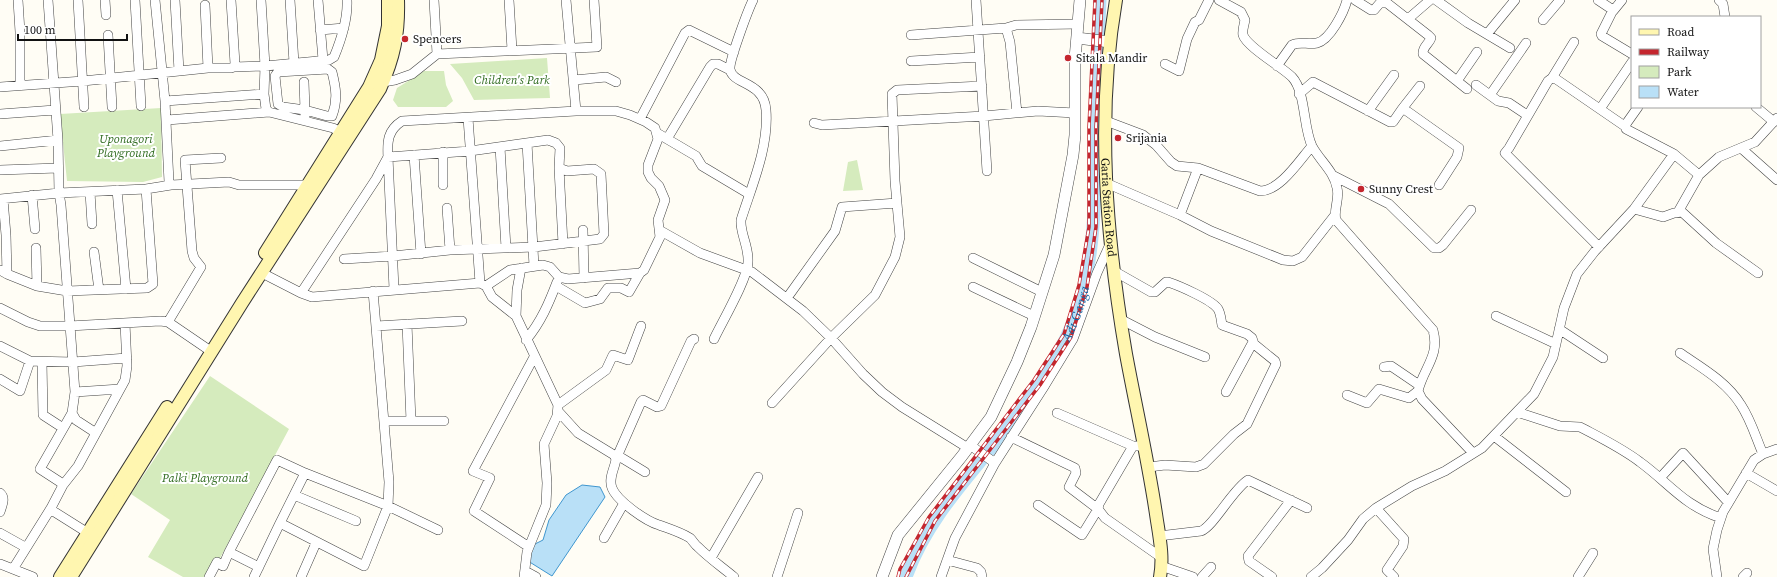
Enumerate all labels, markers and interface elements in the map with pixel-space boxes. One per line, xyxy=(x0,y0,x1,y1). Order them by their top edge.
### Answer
scale bar xyxy=(18,16,127,42)
legend xyxy=(1631,16,1761,108)
text: 100 m xyxy=(24,22,56,38)
text: Road xyxy=(1667,24,1694,40)
place label: Spencers xyxy=(413,31,462,47)
marker: Spencers xyxy=(400,34,410,44)
text: Railway xyxy=(1667,44,1710,60)
place label: Sitala Mandir xyxy=(1076,50,1147,66)
marker: Sitala Mandir xyxy=(1063,53,1073,63)
text: Park xyxy=(1667,64,1692,80)
park label: Children's Park xyxy=(474,72,550,88)
text: Water xyxy=(1667,84,1699,100)
place label: Srijania xyxy=(1126,130,1168,146)
park label: Uponagori Playground xyxy=(96,131,156,161)
marker: Srijania xyxy=(1113,133,1123,143)
street label: Garia Station Road xyxy=(1097,158,1120,258)
place label: Sunny Crest xyxy=(1369,181,1433,197)
marker: Sunny Crest xyxy=(1356,184,1366,194)
water label: Adi Ganga xyxy=(1057,284,1093,345)
park label: Palki Playground xyxy=(161,470,249,486)

